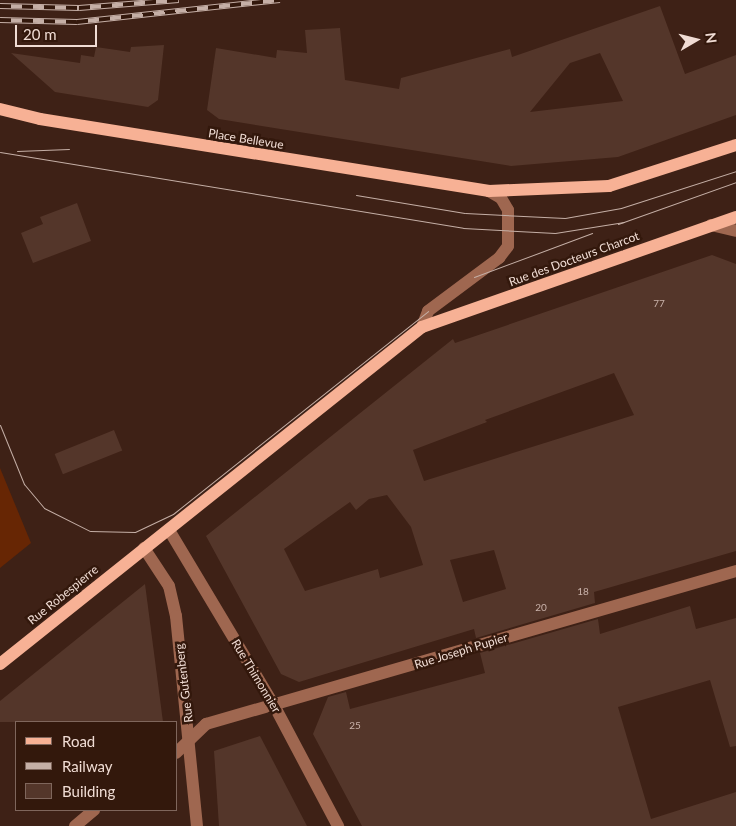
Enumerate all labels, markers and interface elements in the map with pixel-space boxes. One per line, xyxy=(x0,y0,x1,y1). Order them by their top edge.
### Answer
scale bar xyxy=(18,15,100,47)
north arrow xyxy=(671,15,721,65)
text: 20 m xyxy=(23,25,57,43)
text: N xyxy=(702,31,721,44)
street label: Place Bellevue xyxy=(207,126,285,152)
street label: Rue des Docteurs Charcot xyxy=(507,229,641,289)
house number: 77 xyxy=(653,298,665,310)
street label: Rue Robespierre xyxy=(25,562,101,628)
house number: 18 xyxy=(577,586,589,598)
house number: 20 xyxy=(535,602,547,614)
street label: Rue Joseph Pupier xyxy=(412,630,510,672)
street label: Rue Thimonnier xyxy=(228,636,284,716)
street label: Rue Gutenberg xyxy=(172,643,196,723)
house number: 25 xyxy=(349,720,361,732)
legend xyxy=(15,721,178,811)
text: Road xyxy=(62,732,95,750)
text: Railway xyxy=(62,757,113,775)
text: Building xyxy=(62,782,115,800)

